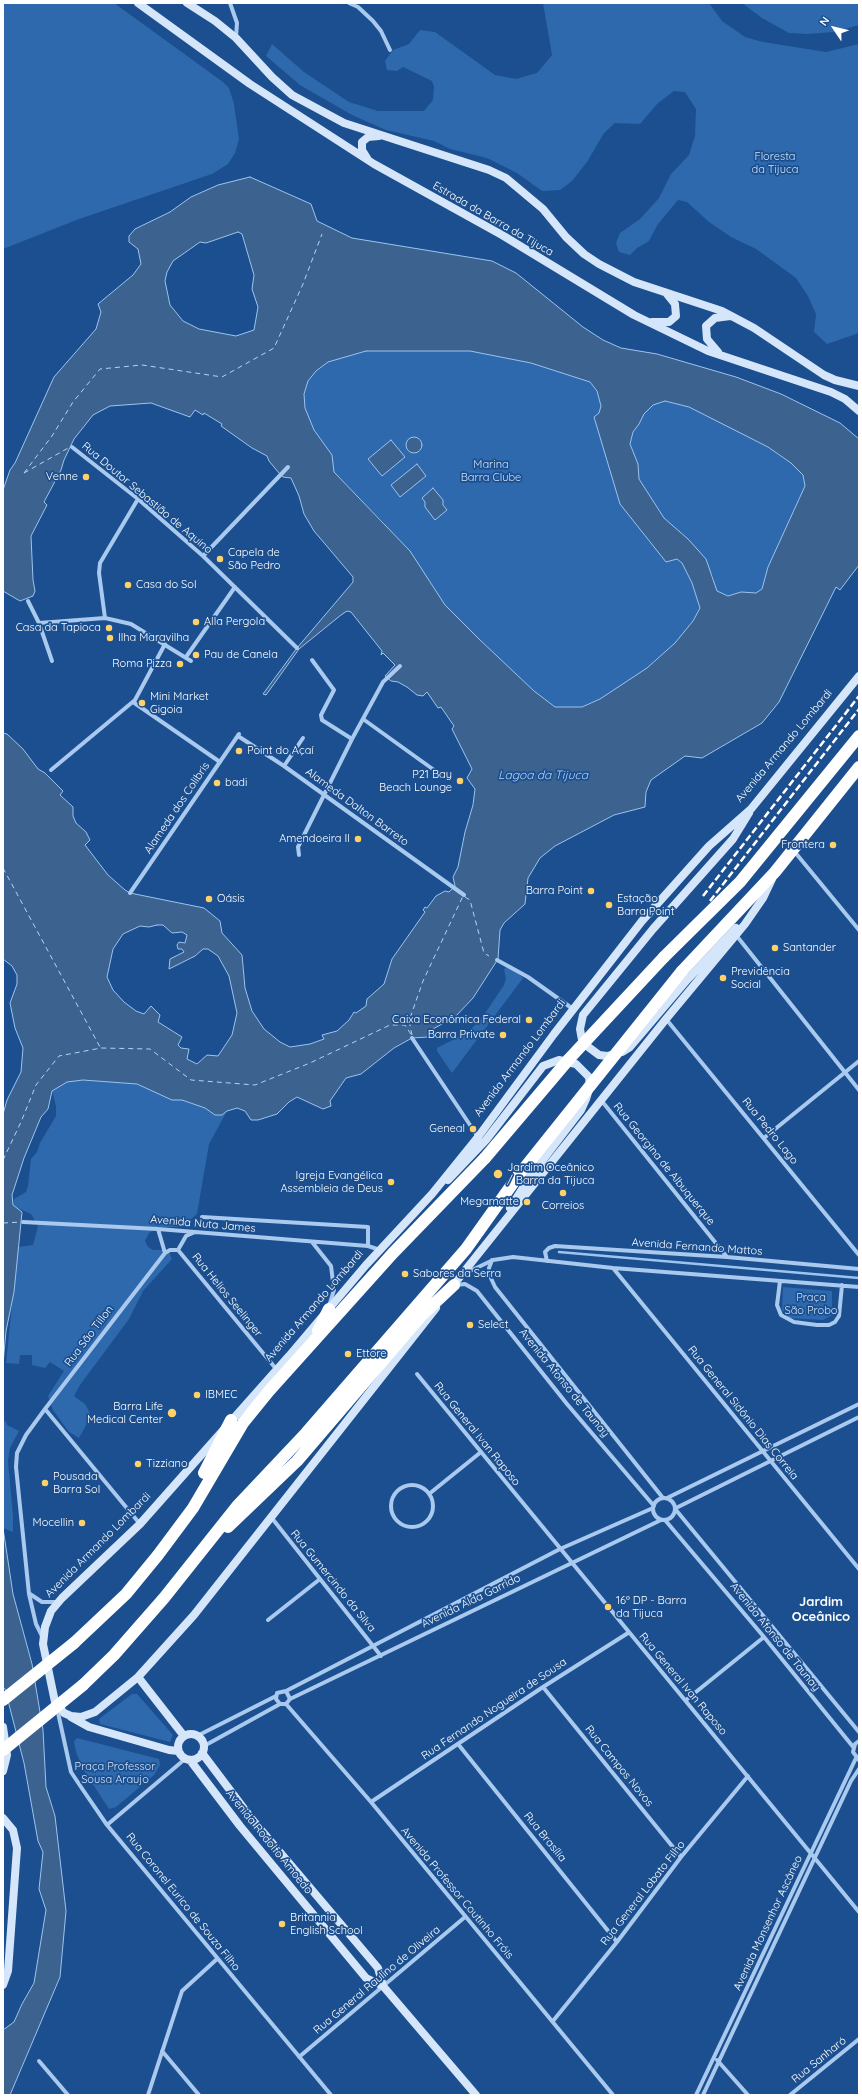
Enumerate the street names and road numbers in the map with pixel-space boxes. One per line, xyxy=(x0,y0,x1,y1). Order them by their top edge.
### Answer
street label: Estrada da Barra da Tijuca xyxy=(430,179,556,259)
street label: Rua Doutor Sebastião de Aquino xyxy=(79,440,215,556)
street label: Avenida Armando Lombardi xyxy=(733,687,835,805)
street label: Alameda dos Colibris xyxy=(141,760,213,856)
street label: Alameda Dalton Barreto xyxy=(303,765,411,849)
street label: Avenida Armando Lombardi xyxy=(472,997,568,1119)
street label: Rua Pedro Lago xyxy=(739,1095,801,1167)
street label: Rua Georgina de Albuquerque xyxy=(610,1100,718,1228)
street label: Avenida Nuta James xyxy=(150,1213,256,1235)
street label: Avenida Fernando Mattos xyxy=(631,1236,763,1258)
street label: Avenida Armando Lombardi xyxy=(262,1248,366,1364)
street label: Rua Helios Seelinger xyxy=(189,1250,265,1340)
street label: Rua São Tillon xyxy=(62,1303,116,1369)
street label: Avenida Afonso de Taunay xyxy=(516,1326,612,1440)
street label: Rua General Sidônio Dias Correia xyxy=(685,1343,801,1483)
street label: Rua General Ivan Raposo xyxy=(431,1379,523,1489)
street label: Avenida Armando Lombardi xyxy=(43,1490,153,1600)
street label: Rua Gumercindo da Silva xyxy=(288,1527,378,1635)
street label: Avenida Alda Garrido xyxy=(419,1571,523,1631)
street label: Avenida Afonso de Taunay xyxy=(727,1580,823,1694)
street label: Rua General Ivan Raposo xyxy=(636,1630,730,1738)
street label: Rua Fernando Nogueira de Sousa xyxy=(419,1655,569,1763)
street label: Rua Campos Novos xyxy=(582,1723,656,1809)
street label: Avenida Rodolfo Amoedo xyxy=(223,1787,315,1897)
street label: Rua Brasília xyxy=(521,1809,569,1865)
street label: Avenida Professor Coutinho Fróis xyxy=(398,1824,516,1962)
street label: Rua Coronel Eurico de Souza Filho xyxy=(123,1830,243,1974)
street label: Rua General Lobato Filho xyxy=(598,1838,688,1948)
street label: Avenida Monsenhor Ascâneo xyxy=(731,1853,805,1993)
street label: Rua General Raulino de Oliveira xyxy=(311,1923,443,2037)
street label: Rua Sanharó xyxy=(789,2034,849,2086)

